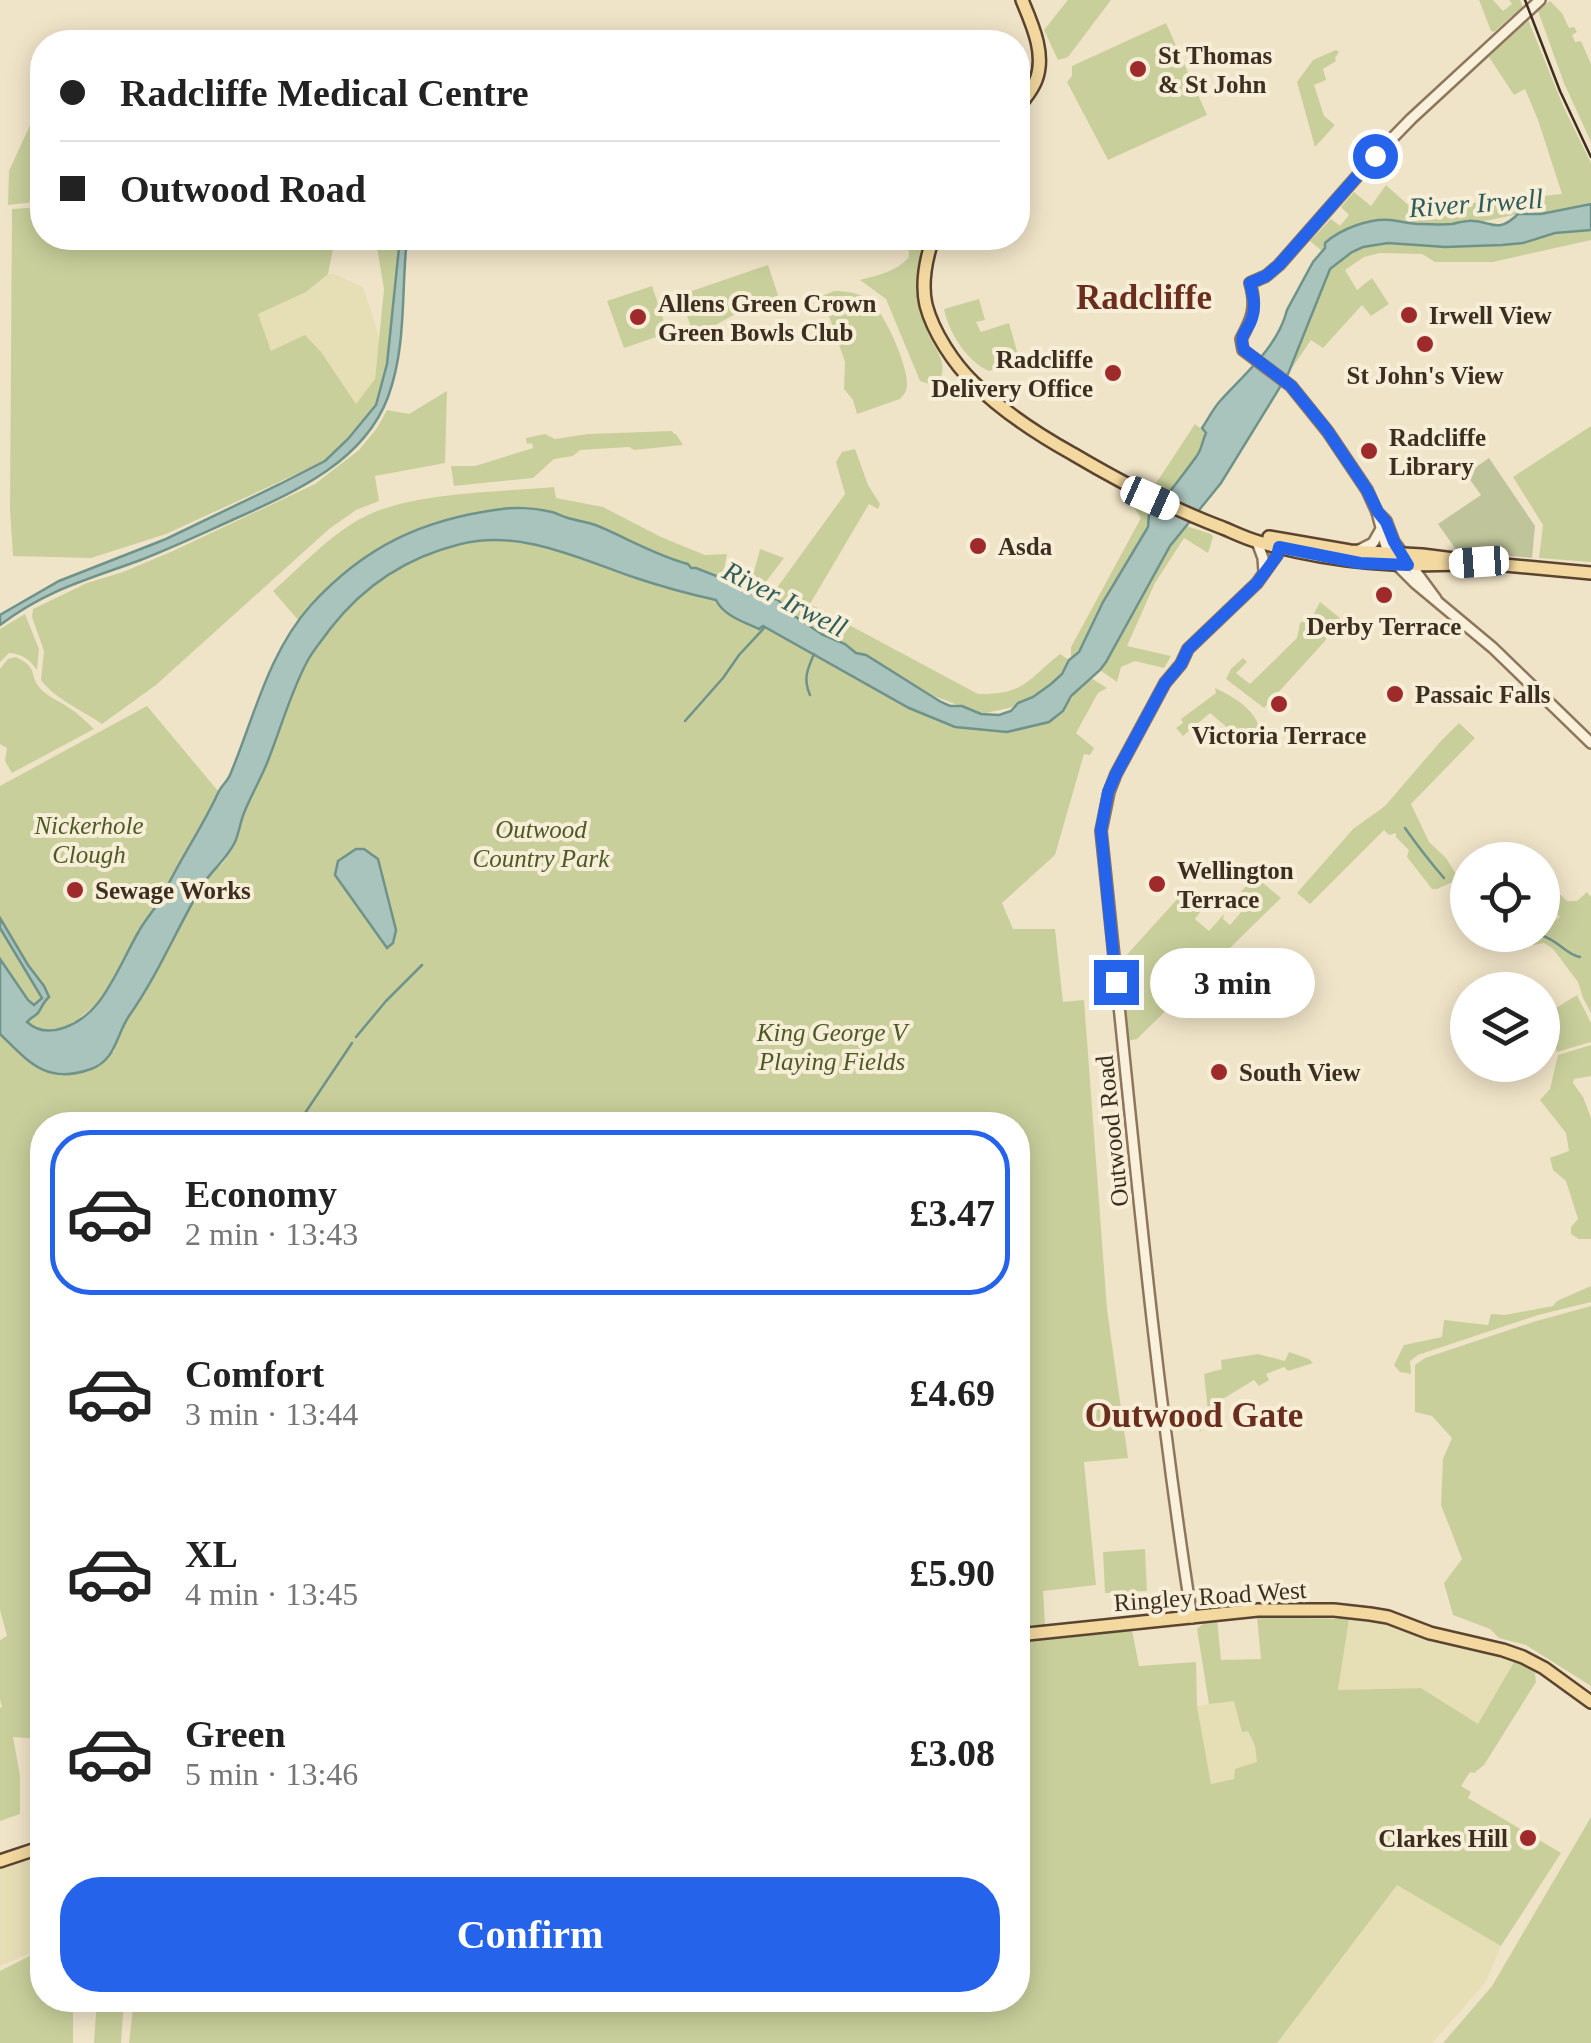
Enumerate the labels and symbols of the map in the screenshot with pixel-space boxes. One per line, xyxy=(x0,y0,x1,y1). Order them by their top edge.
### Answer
place label: St Thomas & St John xyxy=(1158,42,1272,98)
marker: St Thomas & St John xyxy=(1127,58,1149,80)
route start xyxy=(1353,134,1398,179)
water label: River Irwell xyxy=(1407,183,1544,223)
district label: Radcliffe xyxy=(1076,278,1212,317)
place label: Allens Green Crown Green Bowls Club xyxy=(658,290,877,346)
place label: Irwell View xyxy=(1429,302,1552,329)
marker: Irwell View xyxy=(1398,304,1420,326)
marker: Allens Green Crown Green Bowls Club xyxy=(627,306,649,328)
marker: St John's View xyxy=(1414,333,1436,355)
place label: Radcliffe Delivery Office xyxy=(931,346,1093,402)
marker: Radcliffe Delivery Office xyxy=(1102,362,1124,384)
place label: St John's View xyxy=(1347,362,1503,389)
place label: Radcliffe Library xyxy=(1389,424,1486,480)
marker: Radcliffe Library xyxy=(1358,440,1380,462)
car xyxy=(1116,472,1184,524)
place label: Asda xyxy=(998,533,1053,560)
marker: Asda xyxy=(967,535,989,557)
car xyxy=(1448,545,1510,579)
water label: River Irwell xyxy=(717,554,852,643)
marker: Derby Terrace xyxy=(1373,584,1395,606)
place label: Derby Terrace xyxy=(1307,613,1461,640)
place label: Passaic Falls xyxy=(1415,681,1551,708)
marker: Passaic Falls xyxy=(1384,683,1406,705)
marker: Victoria Terrace xyxy=(1268,693,1290,715)
place label: Victoria Terrace xyxy=(1192,722,1366,749)
park label: Nickerhole Clough xyxy=(33,812,144,868)
park label: Outwood Country Park xyxy=(473,816,610,872)
place label: Wellington Terrace xyxy=(1177,857,1294,913)
marker: Wellington Terrace xyxy=(1146,873,1168,895)
place label: Sewage Works xyxy=(95,877,251,904)
marker: Sewage Works xyxy=(64,879,86,901)
callout: 3 min xyxy=(1151,947,1316,1017)
route end xyxy=(1094,960,1139,1005)
park label: King George V Playing Fields xyxy=(756,1019,910,1075)
street label: Outwood Road xyxy=(1091,1053,1133,1208)
place label: South View xyxy=(1239,1059,1361,1086)
marker: South View xyxy=(1208,1061,1230,1083)
district label: Outwood Gate xyxy=(1085,1396,1303,1435)
street label: Ringley Road West xyxy=(1113,1576,1307,1616)
place label: Clarkes Hill xyxy=(1378,1825,1508,1852)
marker: Clarkes Hill xyxy=(1517,1827,1539,1849)

